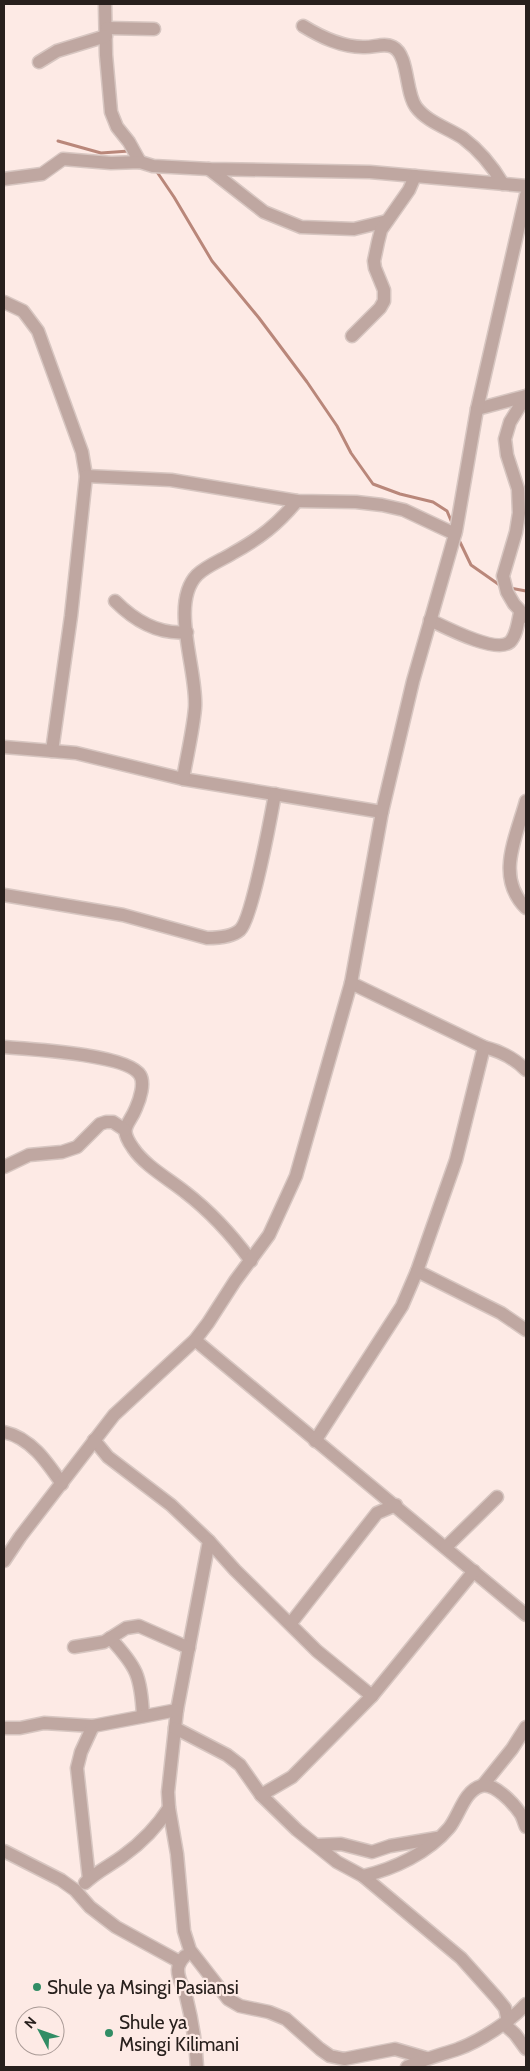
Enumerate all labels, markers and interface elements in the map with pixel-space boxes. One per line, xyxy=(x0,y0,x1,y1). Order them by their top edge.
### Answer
place label: Shule ya Msingi Pasiansi xyxy=(47,1976,239,1999)
marker: Shule ya Msingi Pasiansi xyxy=(31,1981,43,1993)
north arrow xyxy=(15,2006,65,2056)
place label: Shule ya Msingi Kilimani xyxy=(119,2011,239,2056)
text: N xyxy=(20,2013,40,2032)
marker: Shule ya Msingi Kilimani xyxy=(103,2027,115,2039)

